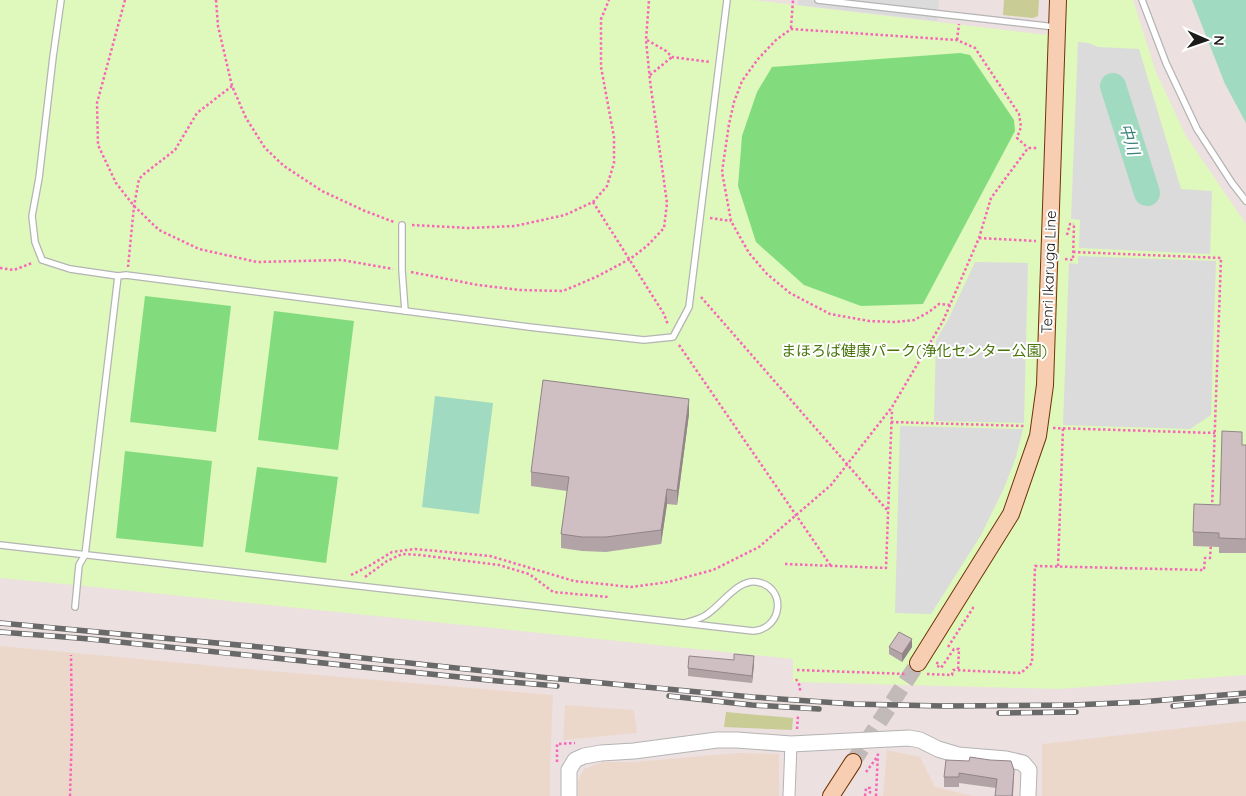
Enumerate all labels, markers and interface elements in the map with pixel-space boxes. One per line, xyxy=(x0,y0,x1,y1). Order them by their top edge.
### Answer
north arrow xyxy=(1181,15,1231,65)
text: N xyxy=(1210,35,1228,46)
water label: 中川 xyxy=(1116,121,1145,159)
street label: Tenri Ikaruga Line xyxy=(1037,210,1060,334)
park label: まほろば健康パーク(浄化センター公園) xyxy=(781,341,1047,360)

